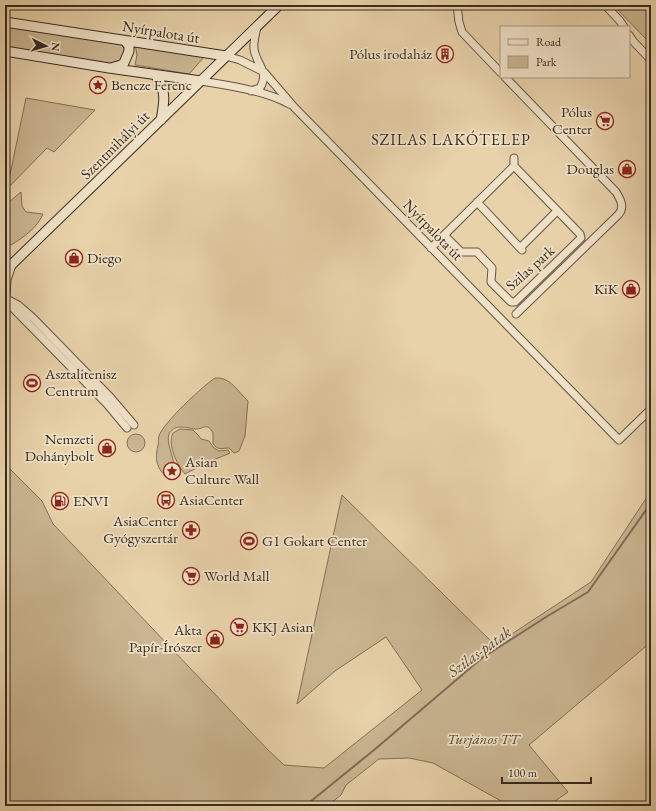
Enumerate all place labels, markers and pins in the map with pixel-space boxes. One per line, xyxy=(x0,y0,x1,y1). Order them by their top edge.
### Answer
place label: Pólus irodaház xyxy=(349,44,432,63)
building icon: Pólus irodaház xyxy=(435,44,455,64)
place icon: Bencze Ferenc xyxy=(88,75,108,95)
place label: Bencze Ferenc xyxy=(111,75,192,94)
place label: Pólus Center xyxy=(552,102,592,138)
supermarket icon: Pólus Center xyxy=(595,111,615,131)
place label: Douglas xyxy=(566,159,614,178)
shop icon: Douglas xyxy=(617,159,637,179)
shop icon: Diego xyxy=(64,248,84,268)
place label: Diego xyxy=(87,248,122,267)
place label: KiK xyxy=(594,279,619,298)
shop icon: KiK xyxy=(621,279,641,299)
place label: Asztalitenisz Centrum xyxy=(44,364,117,400)
sports icon: Asztalitenisz Centrum xyxy=(22,373,42,393)
place label: Nemzeti Dohánybolt xyxy=(25,429,94,465)
shop icon: Nemzeti Dohánybolt xyxy=(97,438,117,458)
place label: Asian Culture Wall xyxy=(184,452,259,488)
place icon: Asian Culture Wall xyxy=(162,461,182,481)
bus stop icon: AsiaCenter xyxy=(156,490,176,510)
place label: AsiaCenter xyxy=(178,490,244,509)
fuel station icon: ENVI xyxy=(50,491,70,511)
place label: ENVI xyxy=(73,491,109,510)
place label: AsiaCenter Gyógyszertár xyxy=(103,511,178,547)
pharmacy icon: AsiaCenter Gyógyszertár xyxy=(181,520,201,540)
sports icon: G1 Gokart Center xyxy=(239,531,259,551)
place label: G1 Gokart Center xyxy=(262,531,367,550)
supermarket icon: World Mall xyxy=(181,566,201,586)
place label: World Mall xyxy=(204,566,270,585)
supermarket icon: KKJ Asian xyxy=(229,617,249,637)
place label: KKJ Asian xyxy=(252,617,313,636)
place label: Akta Papír-Írószer xyxy=(129,620,202,656)
shop icon: Akta Papír-Írószer xyxy=(205,629,225,649)

